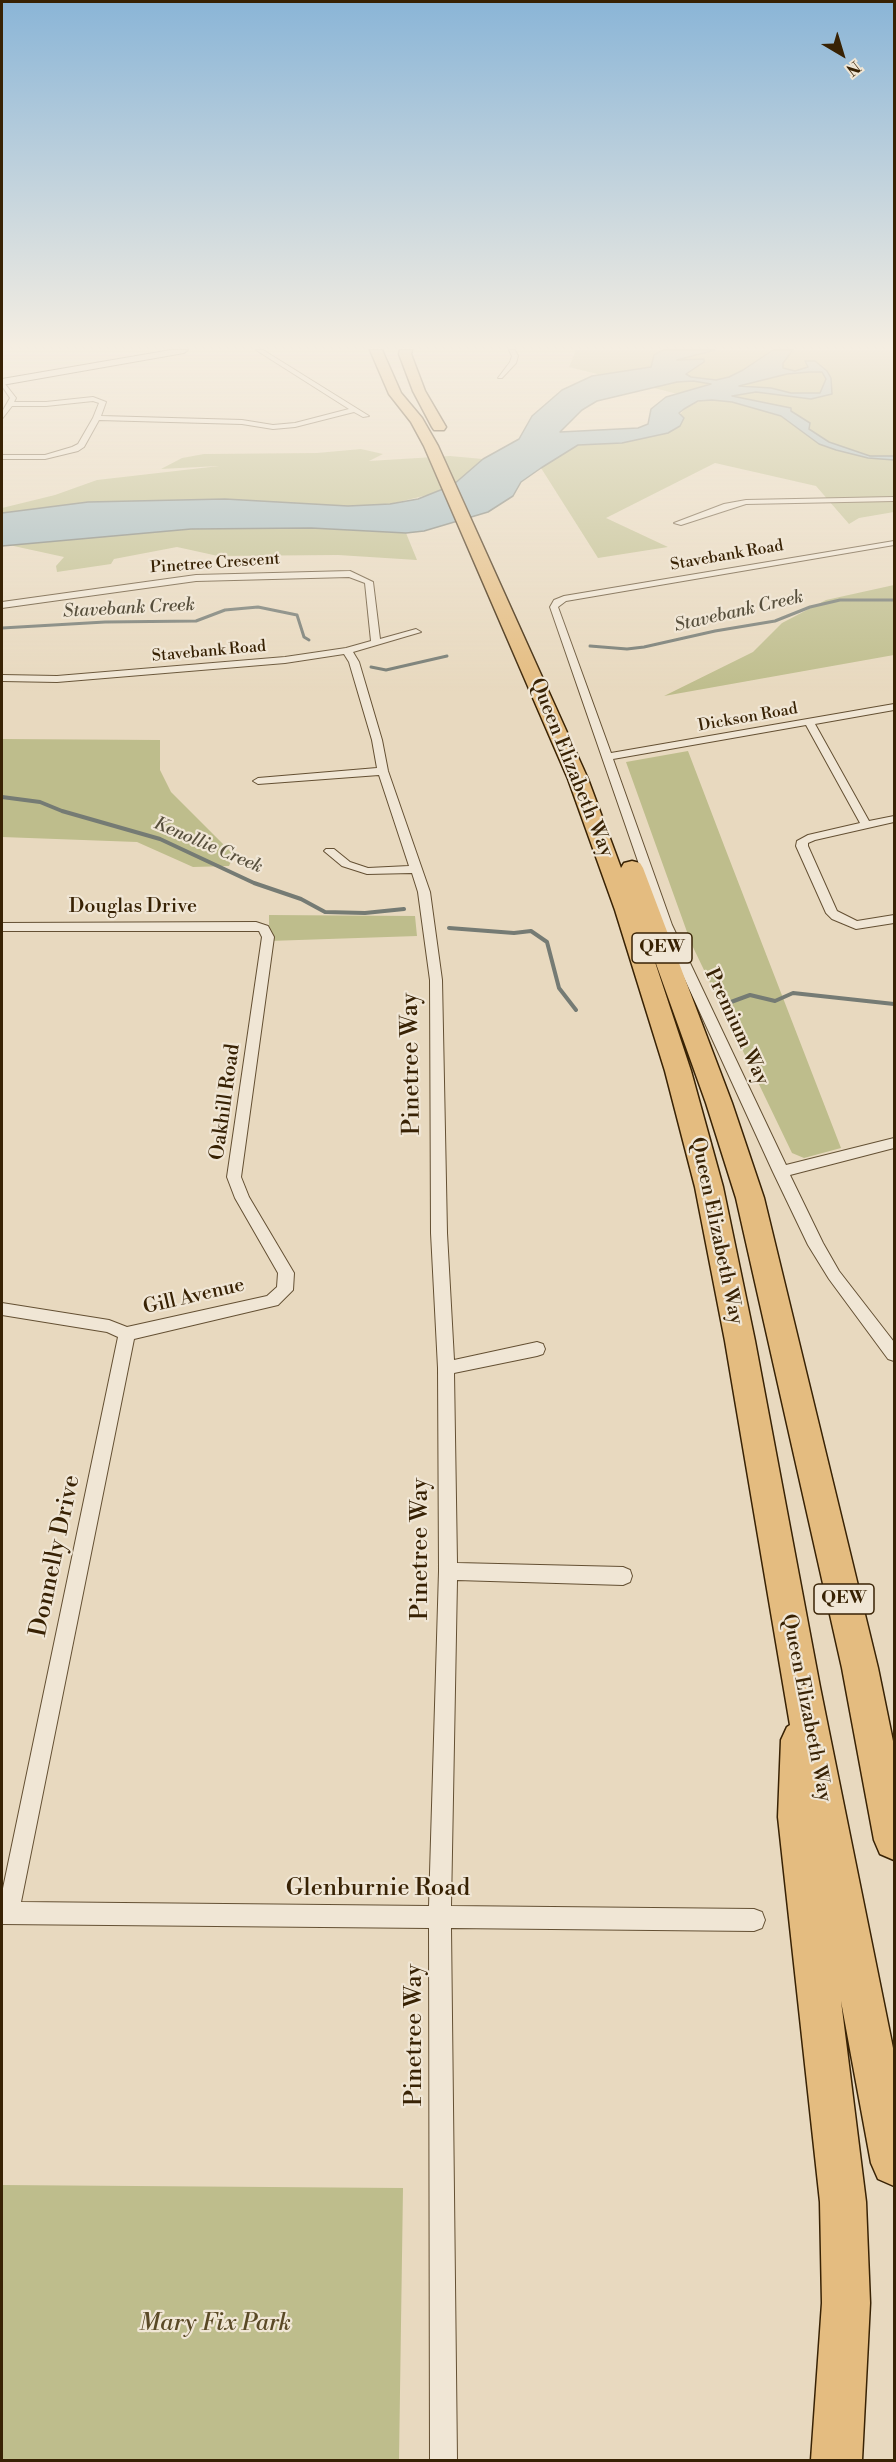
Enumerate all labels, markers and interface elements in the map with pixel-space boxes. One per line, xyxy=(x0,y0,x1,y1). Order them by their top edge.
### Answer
north arrow xyxy=(812,24,872,84)
text: N xyxy=(842,56,864,80)
street label: Stavebank Road xyxy=(669,537,785,575)
street label: Pinetree Crescent xyxy=(150,550,280,578)
water label: Stavebank Creek xyxy=(672,587,806,637)
water label: Stavebank Creek xyxy=(63,595,195,623)
street label: Stavebank Road xyxy=(151,637,267,667)
street label: Queen Elizabeth Way xyxy=(524,675,618,861)
street label: Dickson Road xyxy=(697,700,799,736)
water label: Kenollie Creek xyxy=(150,813,266,879)
street label: Douglas Drive xyxy=(69,895,197,919)
road number: QEW xyxy=(632,933,692,963)
street label: Premium Way xyxy=(699,965,773,1089)
street label: Pinetree Way xyxy=(396,993,428,1135)
street label: Oakhill Road xyxy=(206,1042,246,1162)
street label: Queen Elizabeth Way xyxy=(684,1135,748,1327)
street label: Gill Avenue xyxy=(141,1274,247,1320)
street label: Donnelly Drive xyxy=(25,1472,87,1640)
street label: Pinetree Way xyxy=(407,1478,435,1620)
road number: QEW xyxy=(814,1584,874,1614)
street label: Queen Elizabeth Way xyxy=(776,1612,836,1804)
street label: Glenburnie Road xyxy=(286,1875,470,1903)
street label: Pinetree Way xyxy=(401,1964,429,2106)
park label: Mary Fix Park xyxy=(139,2310,291,2338)

